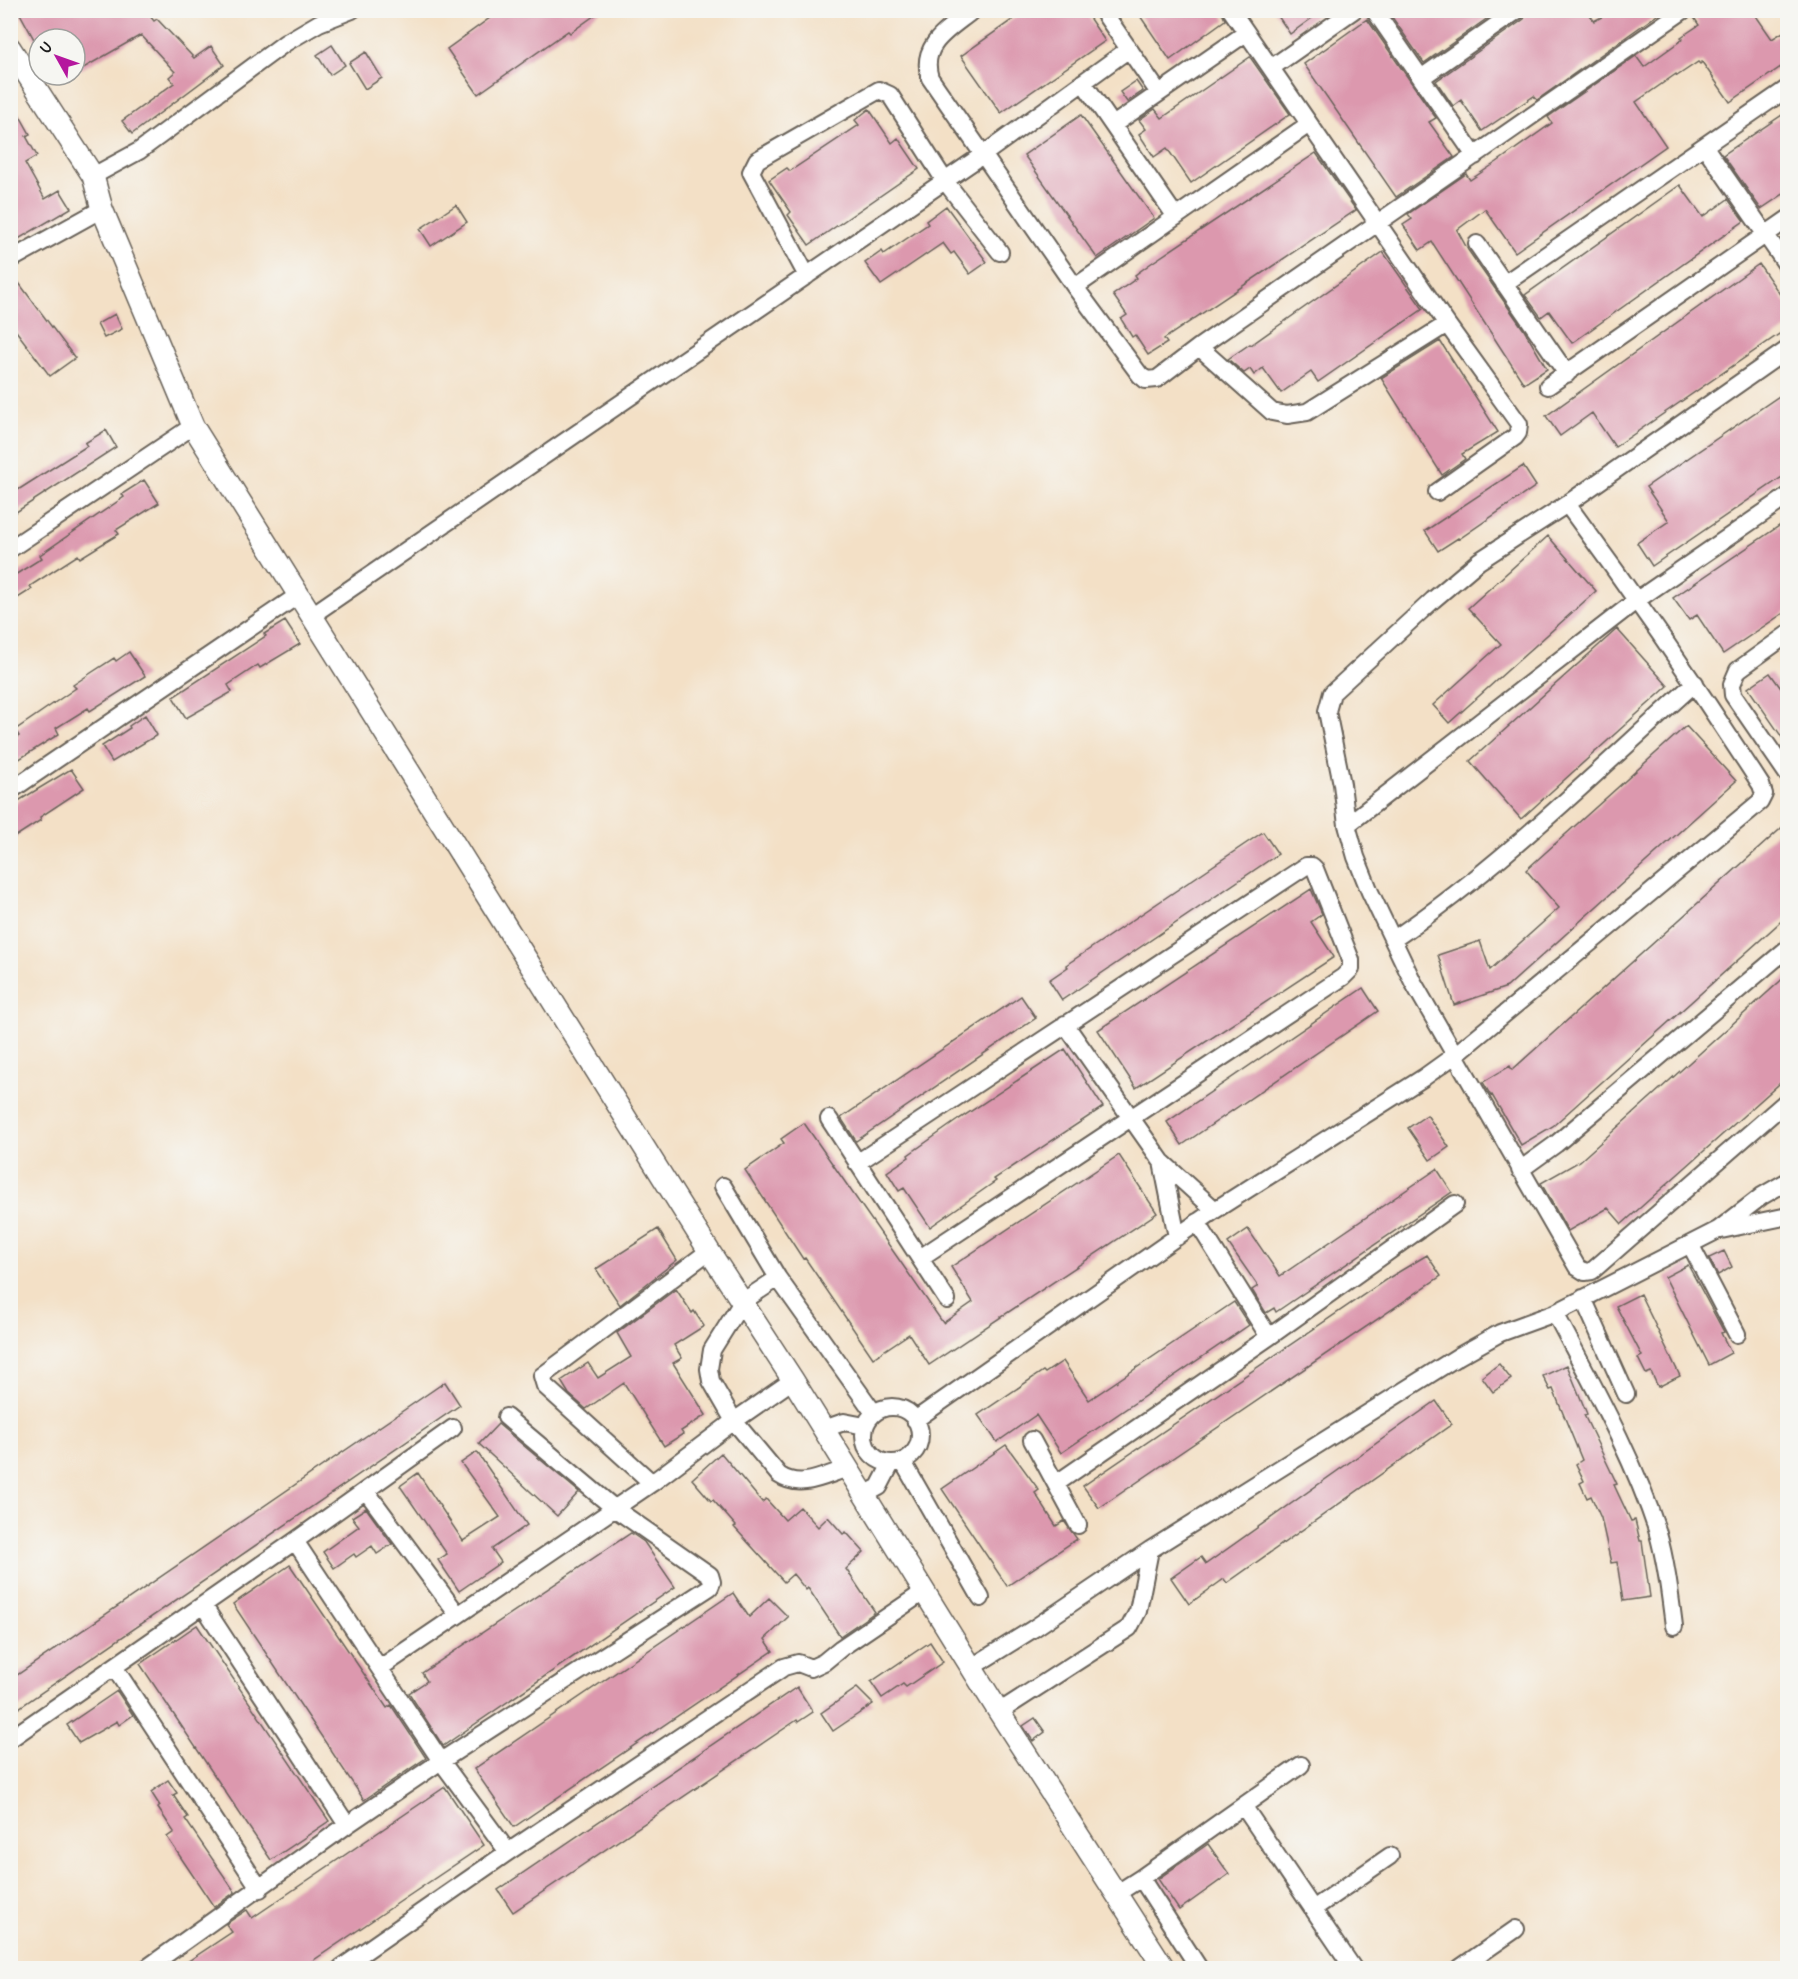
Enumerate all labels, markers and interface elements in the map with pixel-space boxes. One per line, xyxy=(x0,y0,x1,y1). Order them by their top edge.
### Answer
north arrow xyxy=(27,27,87,87)
text: U xyxy=(34,37,57,58)

